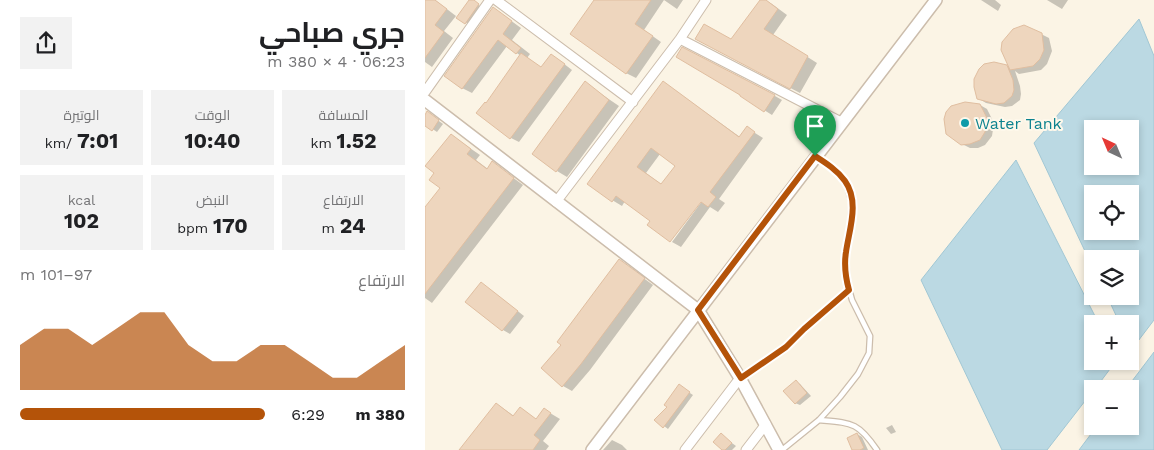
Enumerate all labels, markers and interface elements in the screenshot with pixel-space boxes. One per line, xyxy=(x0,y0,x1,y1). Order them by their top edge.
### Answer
text: جري صباحي xyxy=(259,16,405,49)
button: share xyxy=(20,17,72,69)
text: 06:23 · 4 × 380 m xyxy=(267,52,405,71)
pin xyxy=(794,105,836,156)
text: الوتيرة xyxy=(64,107,99,123)
text: الوقت xyxy=(195,107,230,123)
text: المسافة xyxy=(319,107,368,123)
icon: arrive xyxy=(801,112,829,140)
place label: Water Tank xyxy=(975,114,1062,133)
marker: Water Tank xyxy=(959,117,971,129)
north arrow xyxy=(1084,120,1139,175)
map controls xyxy=(1084,120,1139,435)
text: 7:01 xyxy=(77,128,118,153)
text: 10:40 xyxy=(184,128,241,153)
text: 1.52 xyxy=(337,128,376,153)
text: /km xyxy=(45,135,77,151)
text: km xyxy=(311,135,337,151)
button: locate xyxy=(1084,185,1139,240)
text: kcal xyxy=(68,192,95,208)
text: النبض xyxy=(196,192,229,208)
text: الارتفاع xyxy=(323,192,364,208)
text: 102 xyxy=(64,208,99,233)
text: 170 xyxy=(213,213,248,238)
text: 24 xyxy=(340,213,365,238)
text: bpm xyxy=(177,220,213,236)
text: m xyxy=(322,220,340,236)
button: layers xyxy=(1084,250,1139,305)
text: 97–101 m xyxy=(20,265,92,284)
text: الارتفاع xyxy=(358,271,405,290)
button: + xyxy=(1084,315,1139,370)
button: − xyxy=(1084,380,1139,435)
text: 6:29 xyxy=(291,405,325,424)
text: 380 m xyxy=(356,405,405,424)

